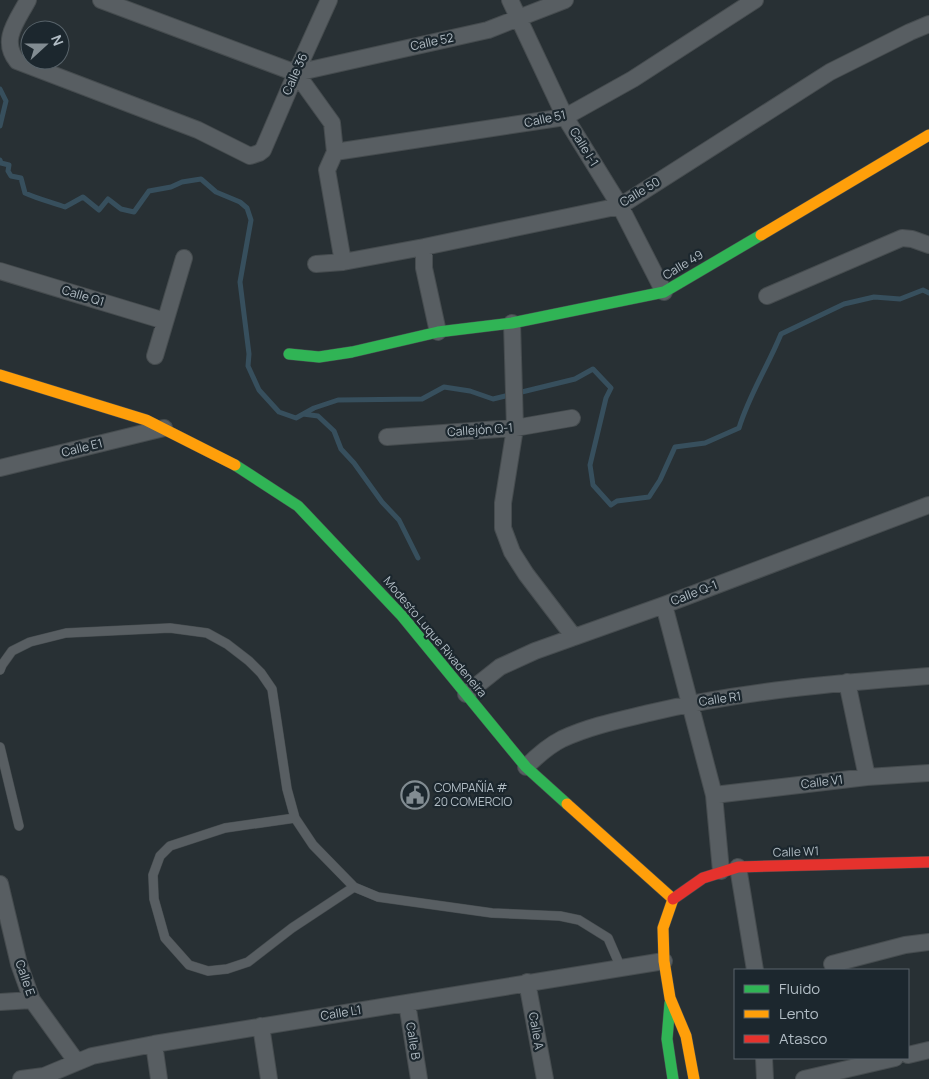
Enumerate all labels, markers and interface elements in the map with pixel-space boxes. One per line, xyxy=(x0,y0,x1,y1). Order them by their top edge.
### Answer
north arrow xyxy=(20,20,70,70)
street label: Calle 52 xyxy=(409,29,455,54)
text: N xyxy=(47,32,68,48)
street label: Calle 36 xyxy=(278,50,311,98)
street label: Calle 51 xyxy=(523,106,567,131)
street label: Calle I-1 xyxy=(566,124,603,169)
street label: Calle 50 xyxy=(616,173,663,210)
street label: Calle 49 xyxy=(659,246,706,283)
street label: Calle Q1 xyxy=(60,281,106,310)
street label: Callejón Q-1 xyxy=(446,419,513,440)
street label: Calle E1 xyxy=(60,434,104,461)
street label: Modesto Luque Rivadeneira xyxy=(380,573,491,701)
street label: Calle Q-1 xyxy=(668,576,720,609)
street label: Calle R1 xyxy=(698,687,742,710)
street label: Calle V1 xyxy=(800,770,844,793)
place label: COMPAÑÍA # 20 COMERCIO xyxy=(434,779,513,810)
public building icon: COMPAÑÍA # 20 COMERCIO xyxy=(400,780,430,810)
street label: Calle W1 xyxy=(773,842,819,861)
street label: Calle E xyxy=(11,958,40,998)
legend xyxy=(734,969,909,1059)
text: Fluido xyxy=(779,978,820,999)
street label: Calle L1 xyxy=(319,1001,363,1024)
text: Lento xyxy=(779,1003,819,1024)
street label: Calle A xyxy=(525,1011,548,1051)
street label: Calle B xyxy=(402,1021,425,1061)
text: Atasco xyxy=(779,1028,827,1049)

